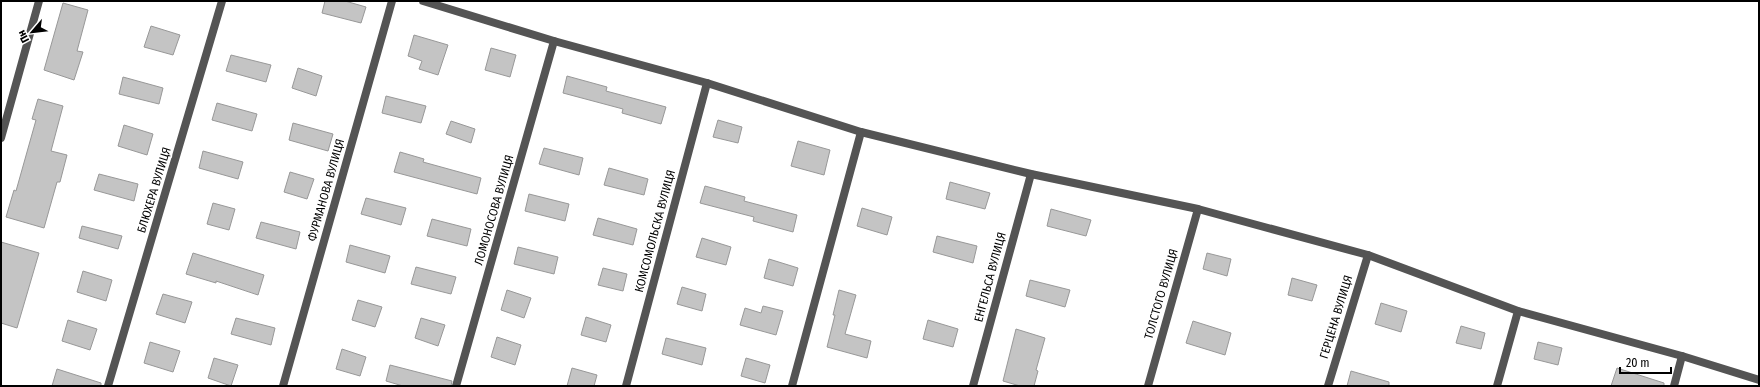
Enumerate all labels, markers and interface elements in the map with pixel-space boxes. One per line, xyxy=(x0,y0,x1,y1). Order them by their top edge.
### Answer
north arrow xyxy=(12,12,52,52)
text: Пн xyxy=(15,28,32,45)
street label: ФУРМАНОВА ВУЛИЦЯ xyxy=(305,137,347,243)
street label: БЛЮХЕРА ВУЛИЦЯ xyxy=(134,145,174,235)
street label: ЛОМОНОСОВА ВУЛИЦЯ xyxy=(472,153,516,267)
street label: КОМСОМОЛЬСКА ВУЛИЦЯ xyxy=(632,168,678,294)
street label: ЕНГЕЛЬСА ВУЛИЦЯ xyxy=(971,230,1009,324)
street label: ТОЛСТОГО ВУЛИЦЯ xyxy=(1141,247,1181,341)
street label: ГЕРЦЕНА ВУЛИЦЯ xyxy=(1317,273,1355,361)
scale bar xyxy=(1620,349,1671,375)
text: 20 m xyxy=(1626,356,1650,370)

